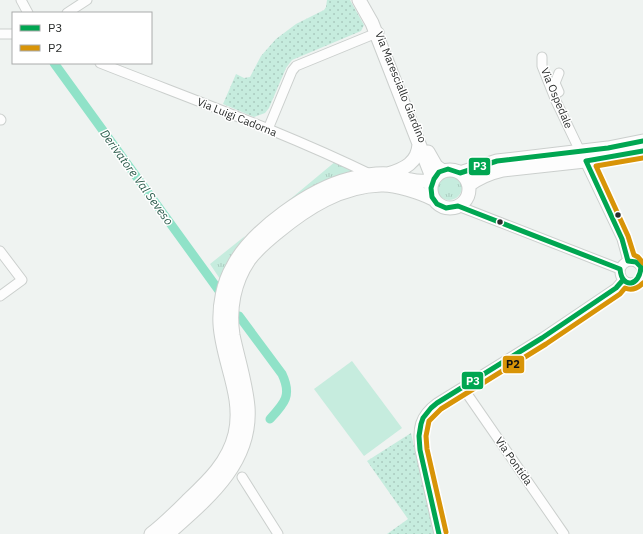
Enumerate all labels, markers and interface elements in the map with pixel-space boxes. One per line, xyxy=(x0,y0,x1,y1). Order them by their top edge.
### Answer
legend xyxy=(12,12,152,64)
text: P3 xyxy=(48,20,62,35)
street label: Via Maresciallo Giardino xyxy=(372,29,430,145)
text: P2 xyxy=(48,40,62,55)
street label: Via Ospedale xyxy=(538,65,576,131)
street label: Via Luigi Cadorna xyxy=(195,95,279,139)
water label: Derivatore Val Seveso xyxy=(97,126,177,228)
line badge: P3 xyxy=(468,157,491,176)
text: P3 xyxy=(473,159,487,173)
unlabelled marker xyxy=(613,210,623,220)
unlabelled marker xyxy=(495,217,505,227)
line badge: P2 xyxy=(502,355,525,374)
text: P2 xyxy=(506,357,520,371)
line badge: P3 xyxy=(461,371,484,390)
text: P3 xyxy=(466,374,480,388)
street label: Via Pontida xyxy=(492,434,536,488)

